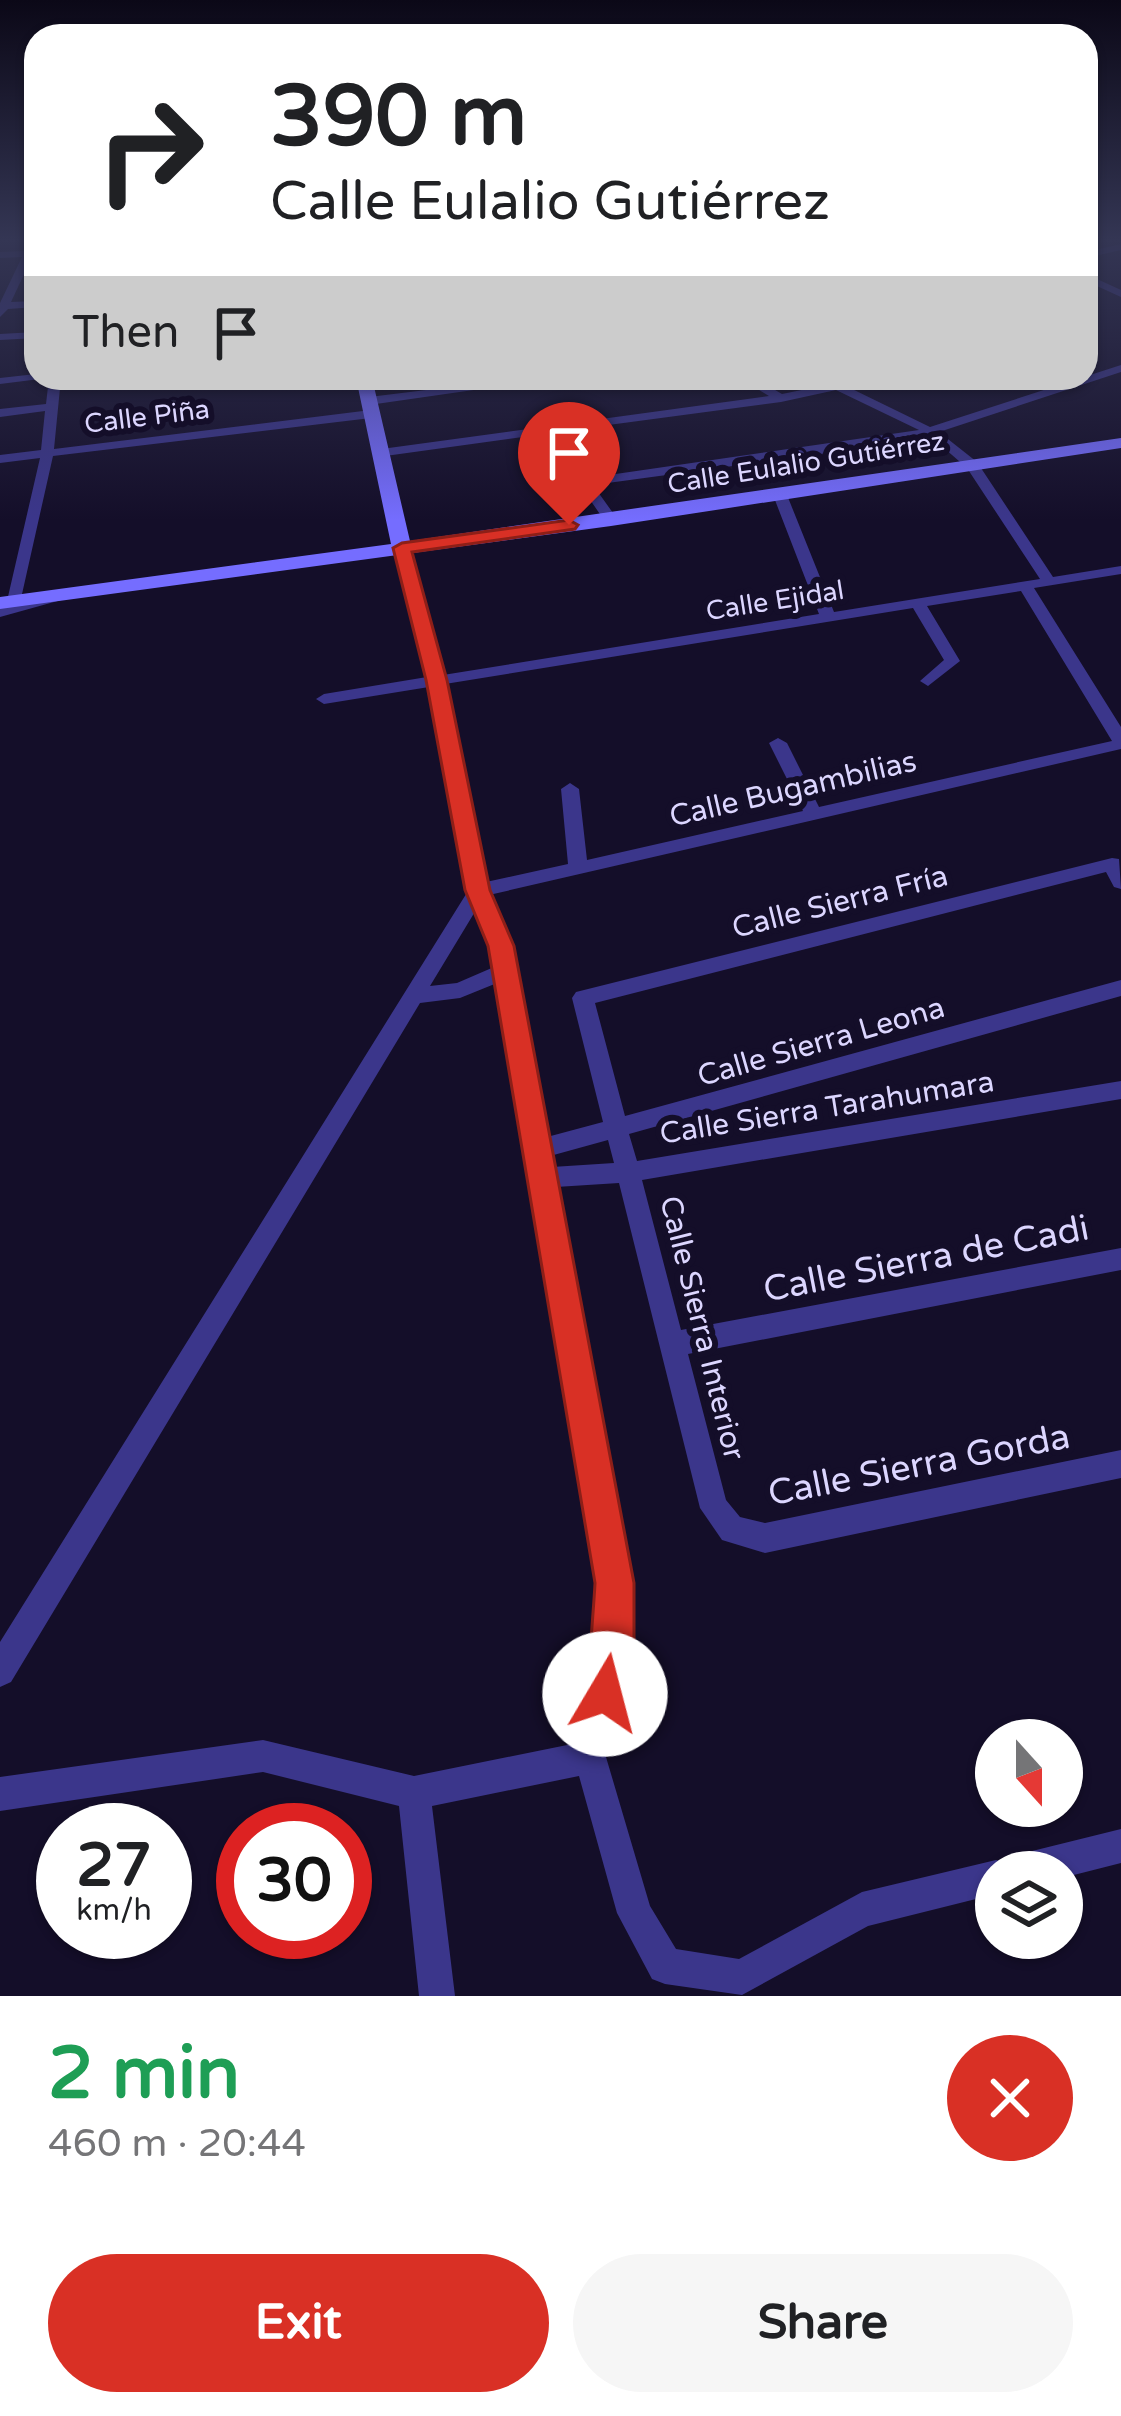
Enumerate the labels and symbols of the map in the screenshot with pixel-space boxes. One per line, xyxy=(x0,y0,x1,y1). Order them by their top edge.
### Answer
street label: Calle Piña xyxy=(82,393,212,441)
pin xyxy=(518,402,620,525)
street label: Calle Eulalio Gutiérrez xyxy=(665,425,947,501)
street label: Calle Ejidal xyxy=(704,574,846,628)
street label: Calle Bugambilias xyxy=(666,743,920,835)
street label: Calle Sierra Fría xyxy=(728,857,952,947)
street label: Calle Sierra Leona xyxy=(693,989,949,1095)
street label: Calle Sierra Tarahumara xyxy=(657,1063,997,1153)
street label: Calle Sierra Interior xyxy=(651,1192,753,1464)
street label: Calle Sierra de Cadi xyxy=(760,1206,1092,1312)
street label: Calle Sierra Gorda xyxy=(764,1415,1074,1515)
position arrow xyxy=(542,1631,668,1757)
north arrow xyxy=(975,1719,1083,1827)
speed limit sign: 30 xyxy=(216,1803,372,1959)

